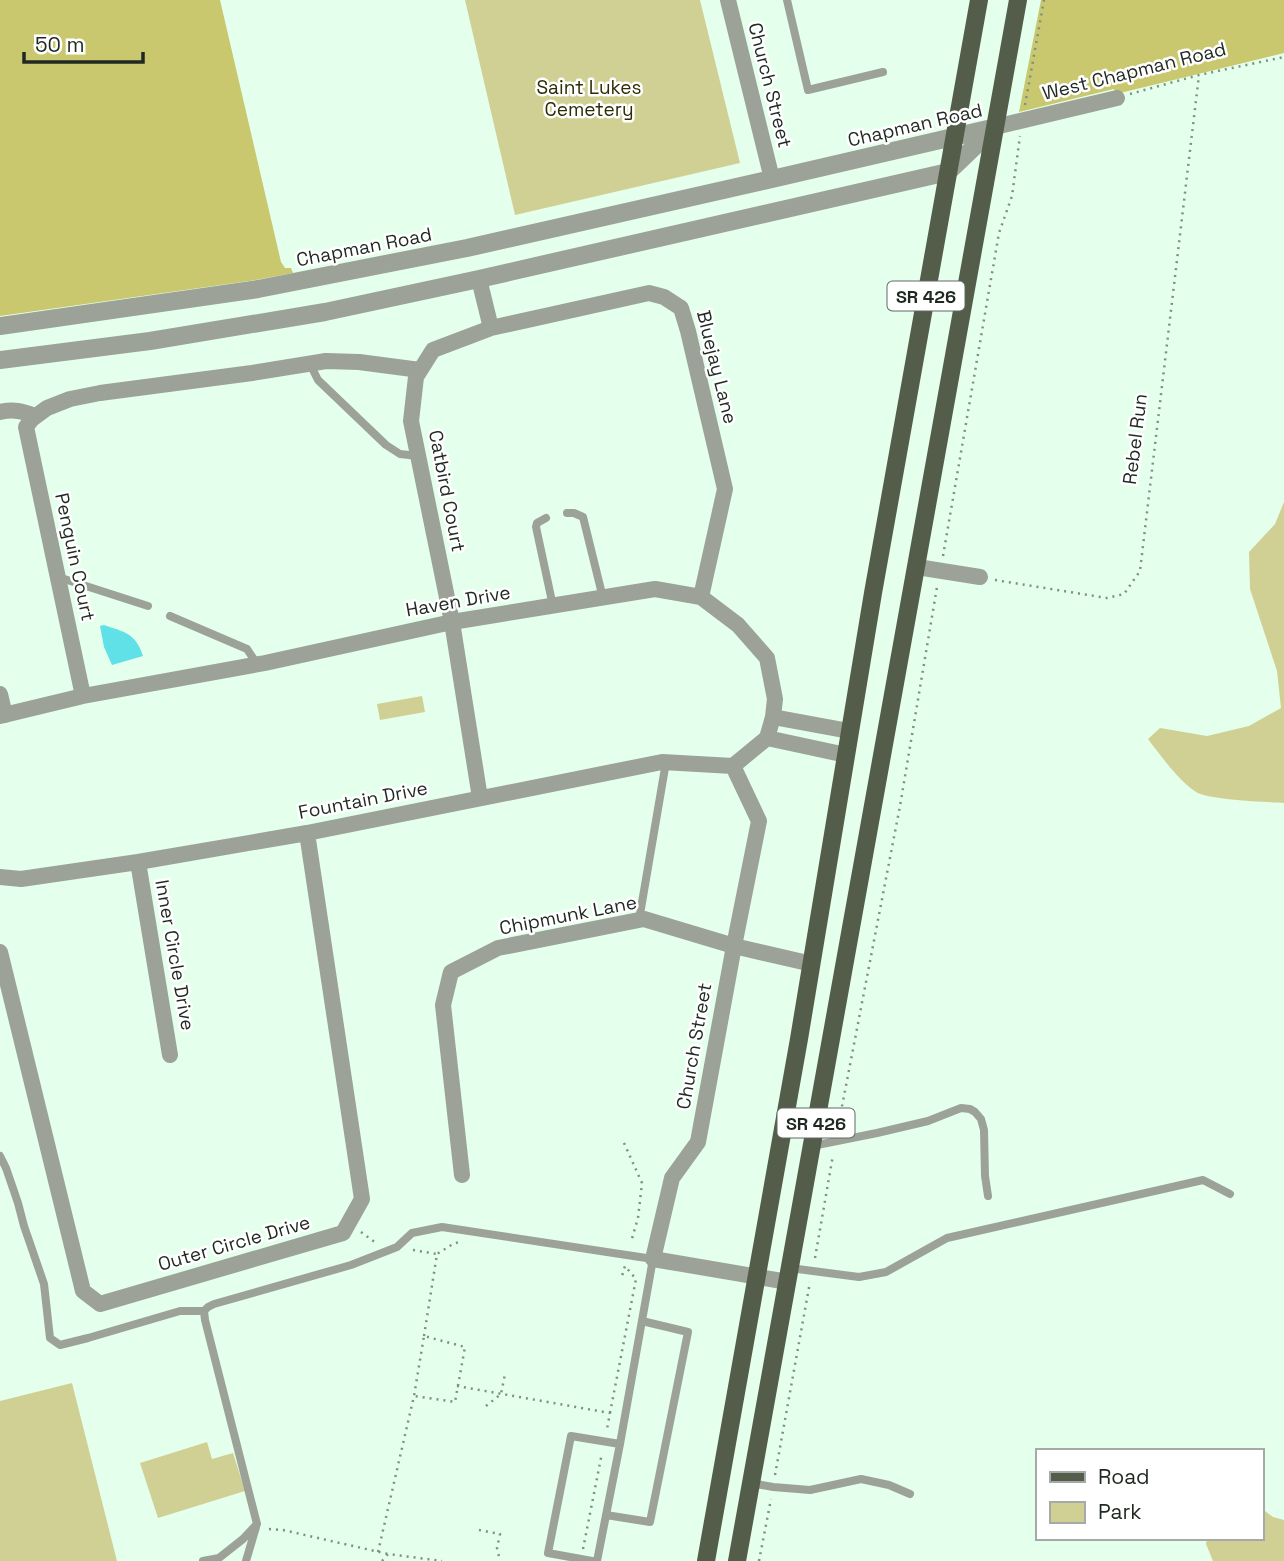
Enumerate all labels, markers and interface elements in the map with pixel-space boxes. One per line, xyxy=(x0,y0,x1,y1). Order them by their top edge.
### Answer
street label: Church Street xyxy=(742,20,798,150)
scale bar xyxy=(24,21,144,65)
text: 50 m xyxy=(35,31,85,58)
street label: West Chapman Road xyxy=(1040,36,1228,106)
park label: Saint Lukes Cemetery xyxy=(536,75,642,122)
street label: Chapman Road xyxy=(845,97,985,153)
street label: Chapman Road xyxy=(294,222,434,272)
road number: SR 426 xyxy=(888,282,964,310)
street label: Bluejay Lane xyxy=(691,308,743,426)
street label: Rebel Run xyxy=(1117,392,1153,486)
street label: Catbird Court xyxy=(423,428,471,554)
street label: Penguin Court xyxy=(49,491,101,623)
street label: Haven Drive xyxy=(404,579,512,623)
street label: Fountain Drive xyxy=(296,775,430,825)
street label: Inner Circle Drive xyxy=(149,878,201,1032)
street label: Chipmunk Lane xyxy=(497,889,639,941)
street label: Church Street xyxy=(671,981,717,1111)
road number: SR 426 xyxy=(778,1108,854,1138)
street label: Outer Circle Drive xyxy=(155,1209,313,1277)
legend xyxy=(1036,1449,1263,1540)
text: Road xyxy=(1098,1463,1150,1490)
text: Park xyxy=(1098,1498,1142,1525)

